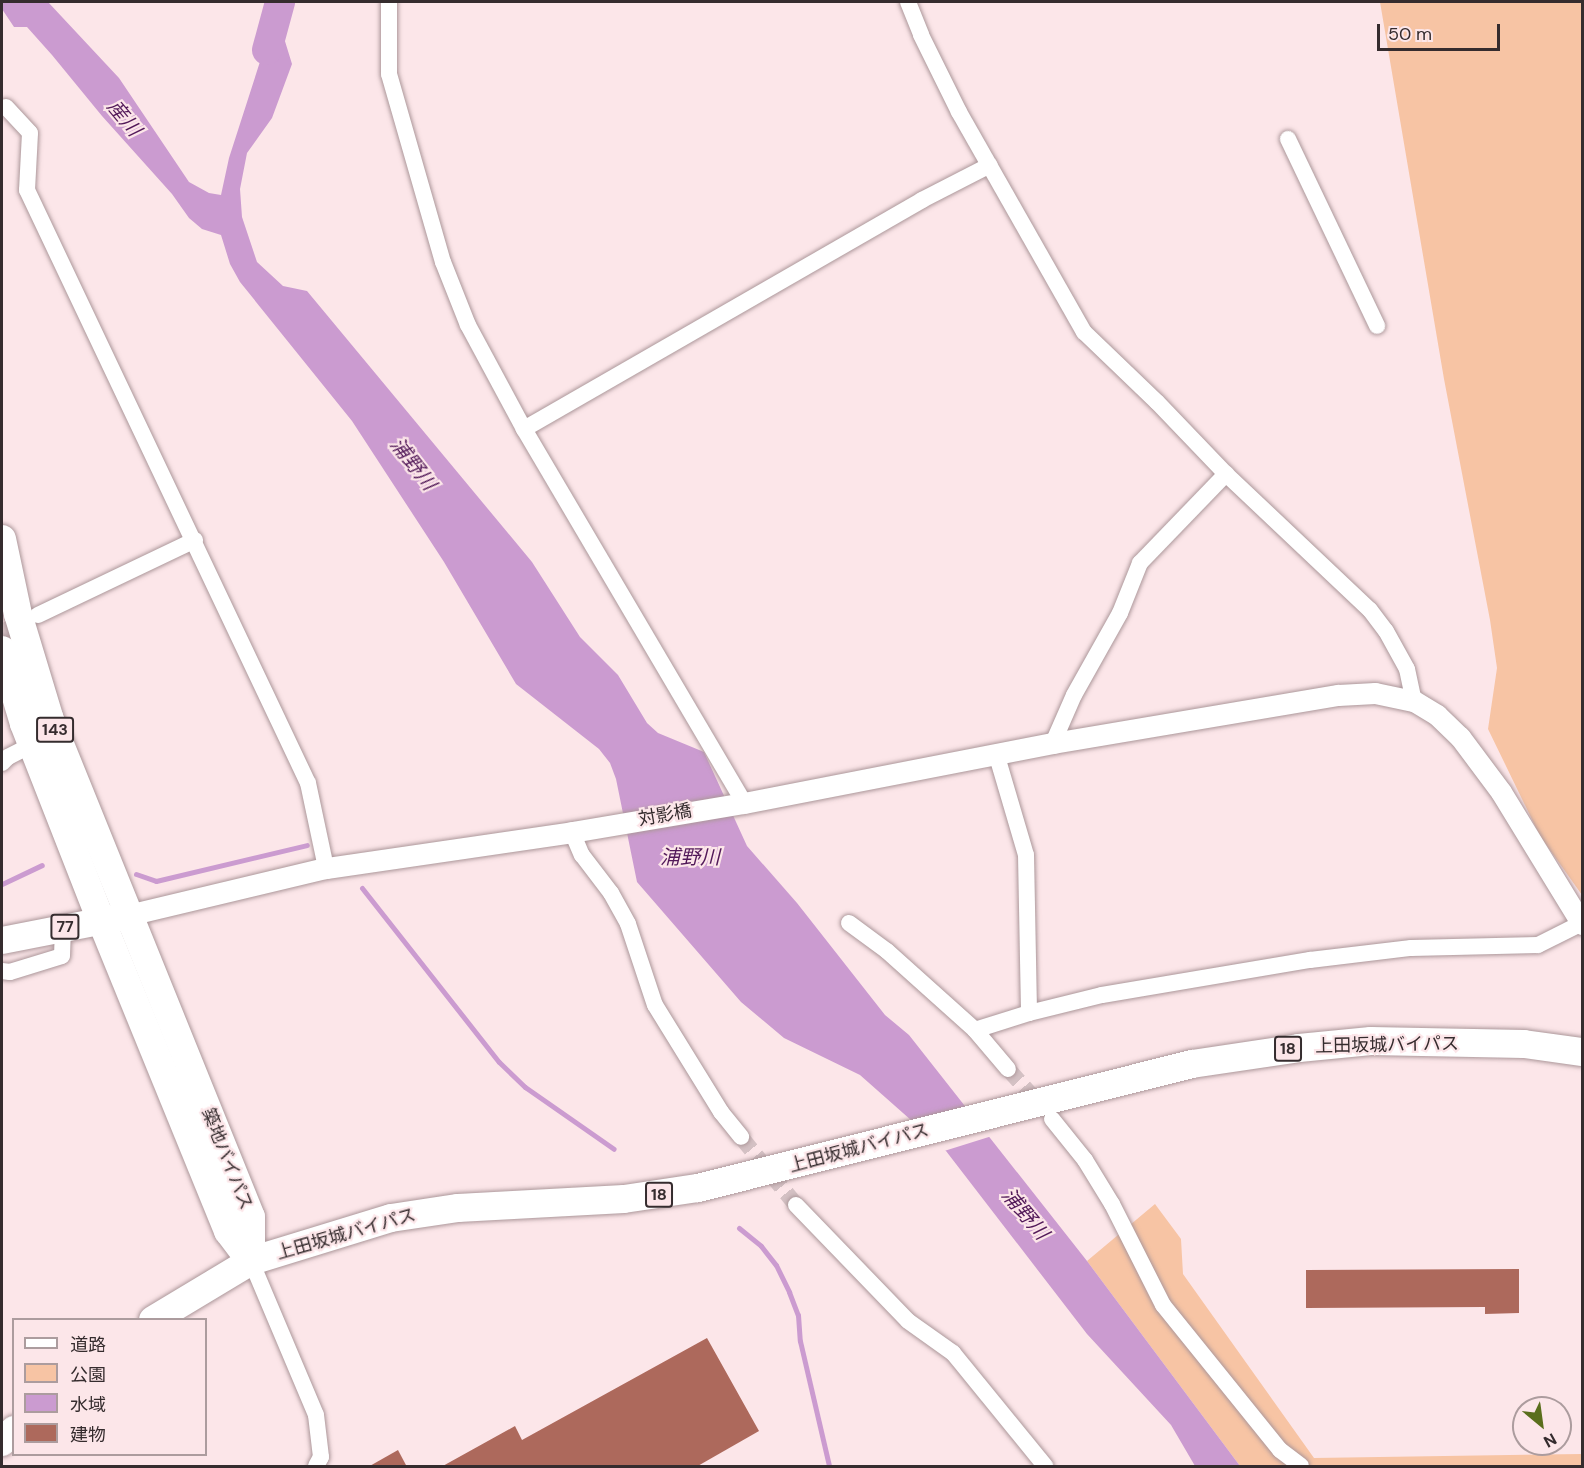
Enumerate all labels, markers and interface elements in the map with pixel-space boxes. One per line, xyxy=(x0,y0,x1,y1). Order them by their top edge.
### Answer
scale bar xyxy=(1380,12,1503,50)
text: 50 m xyxy=(1388,22,1432,46)
water label: 産川 xyxy=(102,95,146,141)
water label: 浦野川 xyxy=(385,433,441,495)
road number: 143 xyxy=(36,717,74,743)
street label: 対影橋 xyxy=(637,800,693,830)
water label: 浦野川 xyxy=(660,845,720,869)
road number: 77 xyxy=(50,914,80,940)
street label: 上田坂城バイパス xyxy=(1315,1033,1459,1057)
road number: 18 xyxy=(1273,1036,1303,1062)
street label: 築地バイパス xyxy=(197,1105,257,1213)
street label: 上田坂城バイパス xyxy=(787,1119,931,1177)
road number: 18 xyxy=(644,1182,674,1208)
water label: 浦野川 xyxy=(997,1183,1053,1245)
street label: 上田坂城バイパス xyxy=(274,1204,418,1264)
legend xyxy=(12,1318,207,1456)
text: 道路 xyxy=(70,1333,106,1357)
text: 公園 xyxy=(70,1363,106,1387)
text: 水域 xyxy=(70,1393,106,1417)
north arrow xyxy=(1512,1396,1572,1456)
text: 建物 xyxy=(70,1423,106,1447)
text: N xyxy=(1540,1428,1560,1452)

